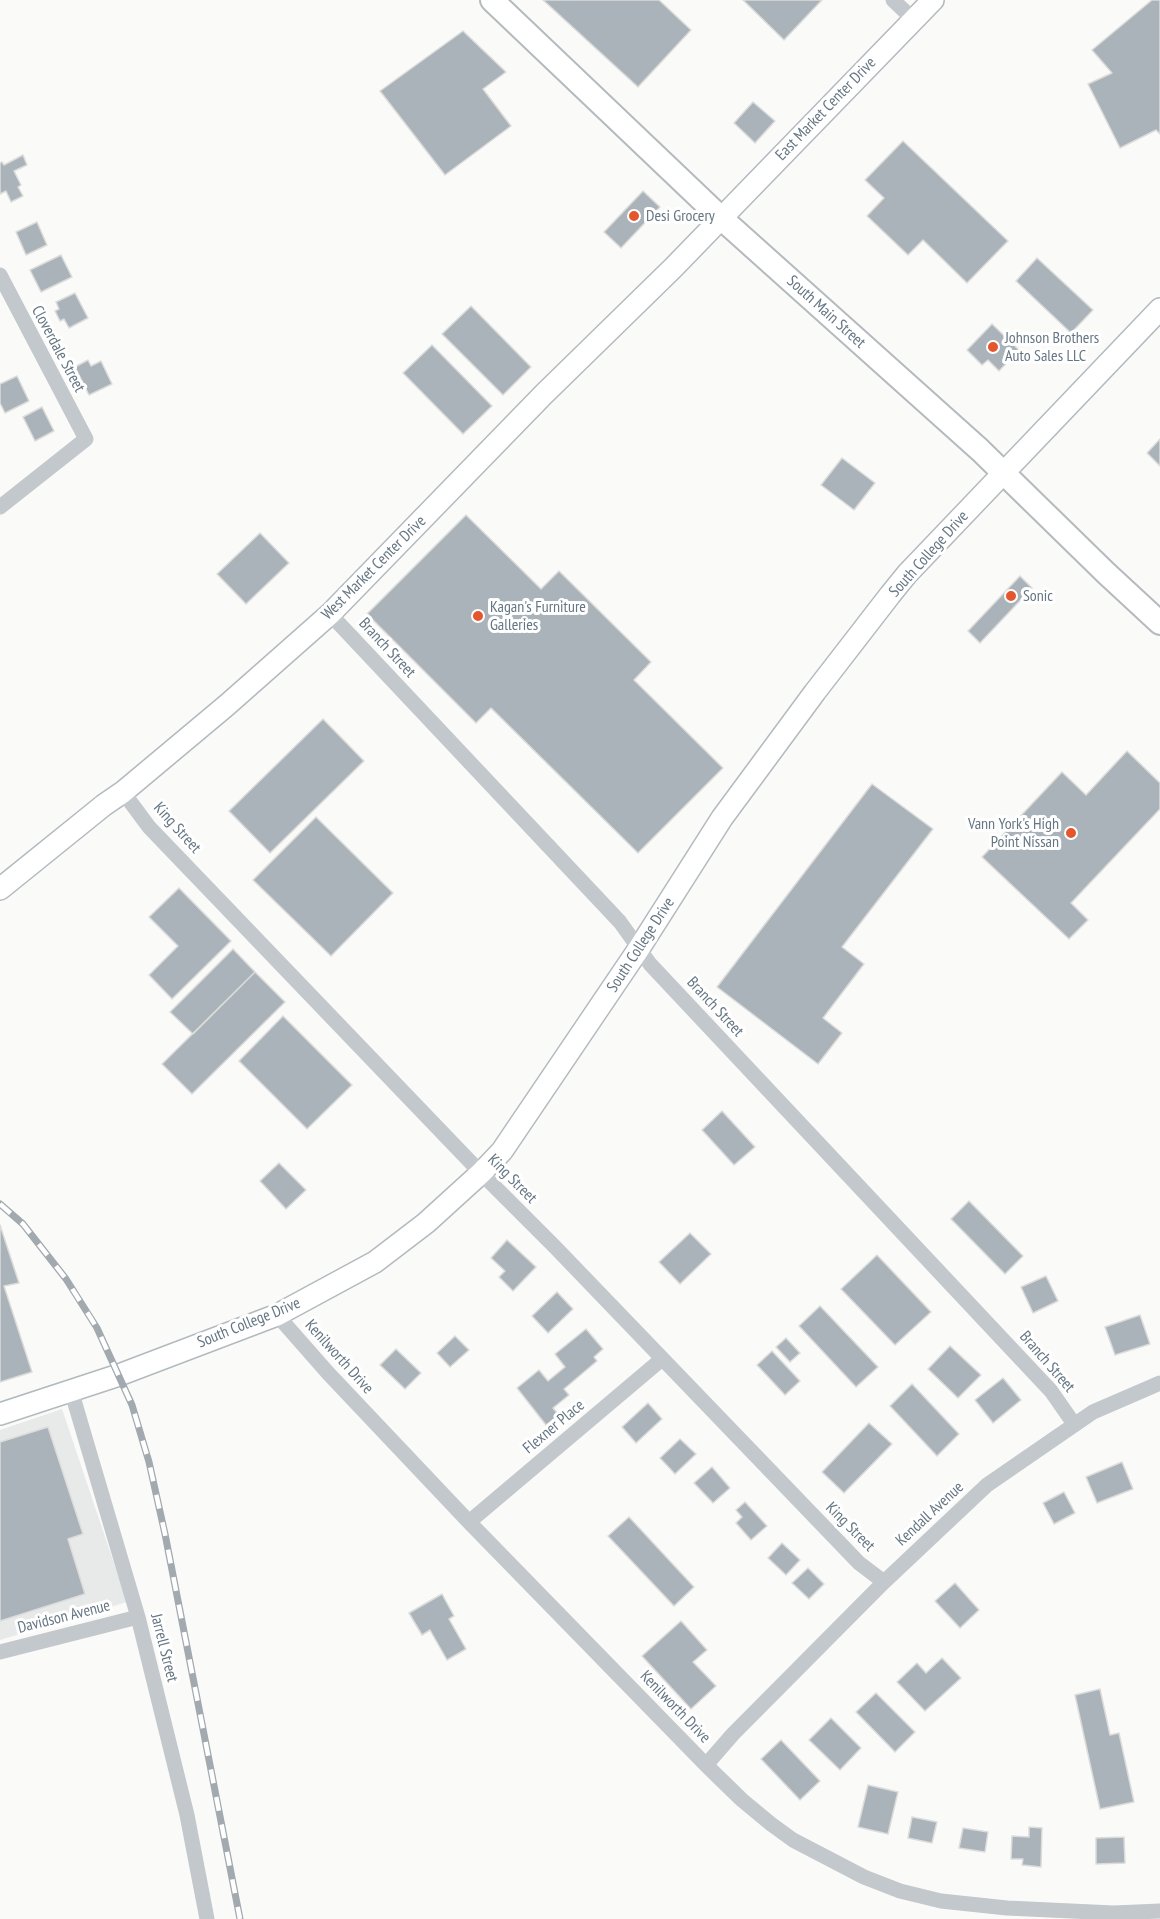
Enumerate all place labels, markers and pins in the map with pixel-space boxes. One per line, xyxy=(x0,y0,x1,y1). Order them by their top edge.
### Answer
place label: Desi Grocery xyxy=(646,206,715,226)
marker: Desi Grocery xyxy=(627,209,641,223)
place label: Johnson Brothers Auto Sales LLC xyxy=(1005,328,1099,366)
marker: Johnson Brothers Auto Sales LLC xyxy=(986,340,1000,354)
place label: Sonic xyxy=(1023,586,1053,606)
marker: Sonic xyxy=(1004,589,1018,603)
place label: Kagan's Furniture Galleries xyxy=(490,597,586,635)
marker: Kagan's Furniture Galleries xyxy=(471,609,485,623)
place label: Vann York's High Point Nissan xyxy=(968,814,1059,852)
marker: Vann York's High Point Nissan xyxy=(1064,826,1078,840)

